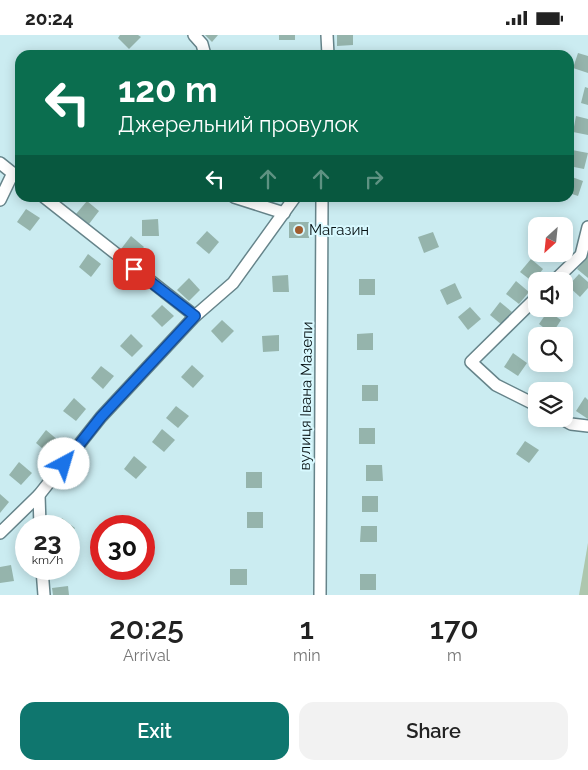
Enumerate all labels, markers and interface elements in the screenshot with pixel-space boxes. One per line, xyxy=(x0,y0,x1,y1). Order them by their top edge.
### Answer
text: 20:24 xyxy=(25,7,74,29)
text: 120 m xyxy=(118,69,218,110)
icon: left xyxy=(35,70,100,135)
text: Джерельний провулок xyxy=(118,111,359,137)
icon: left xyxy=(201,165,229,193)
icon: ahead xyxy=(254,165,282,193)
icon: ahead xyxy=(307,165,335,193)
icon: right xyxy=(360,165,388,193)
north arrow xyxy=(528,217,572,263)
map controls xyxy=(528,217,573,427)
place label: Магазин xyxy=(309,221,369,239)
marker: Магазин xyxy=(293,224,305,236)
pin xyxy=(113,248,155,290)
icon: arrive xyxy=(120,255,148,283)
button: sound xyxy=(528,272,573,317)
street label: вулиця Івана Мазепи xyxy=(296,321,316,471)
button: search xyxy=(528,327,573,372)
button: layers xyxy=(528,382,573,427)
position arrow xyxy=(37,437,89,489)
speed limit sign: 30 xyxy=(90,515,155,580)
text: 23 xyxy=(33,526,62,556)
text: km/h xyxy=(32,553,63,567)
text: 20:25 xyxy=(109,611,184,646)
text: 1 xyxy=(300,611,314,646)
text: 170 xyxy=(430,611,479,646)
text: Arrival xyxy=(123,646,170,665)
text: min xyxy=(293,646,321,665)
text: m xyxy=(447,646,462,665)
button: Exit xyxy=(20,702,289,760)
button: Share xyxy=(299,702,568,760)

